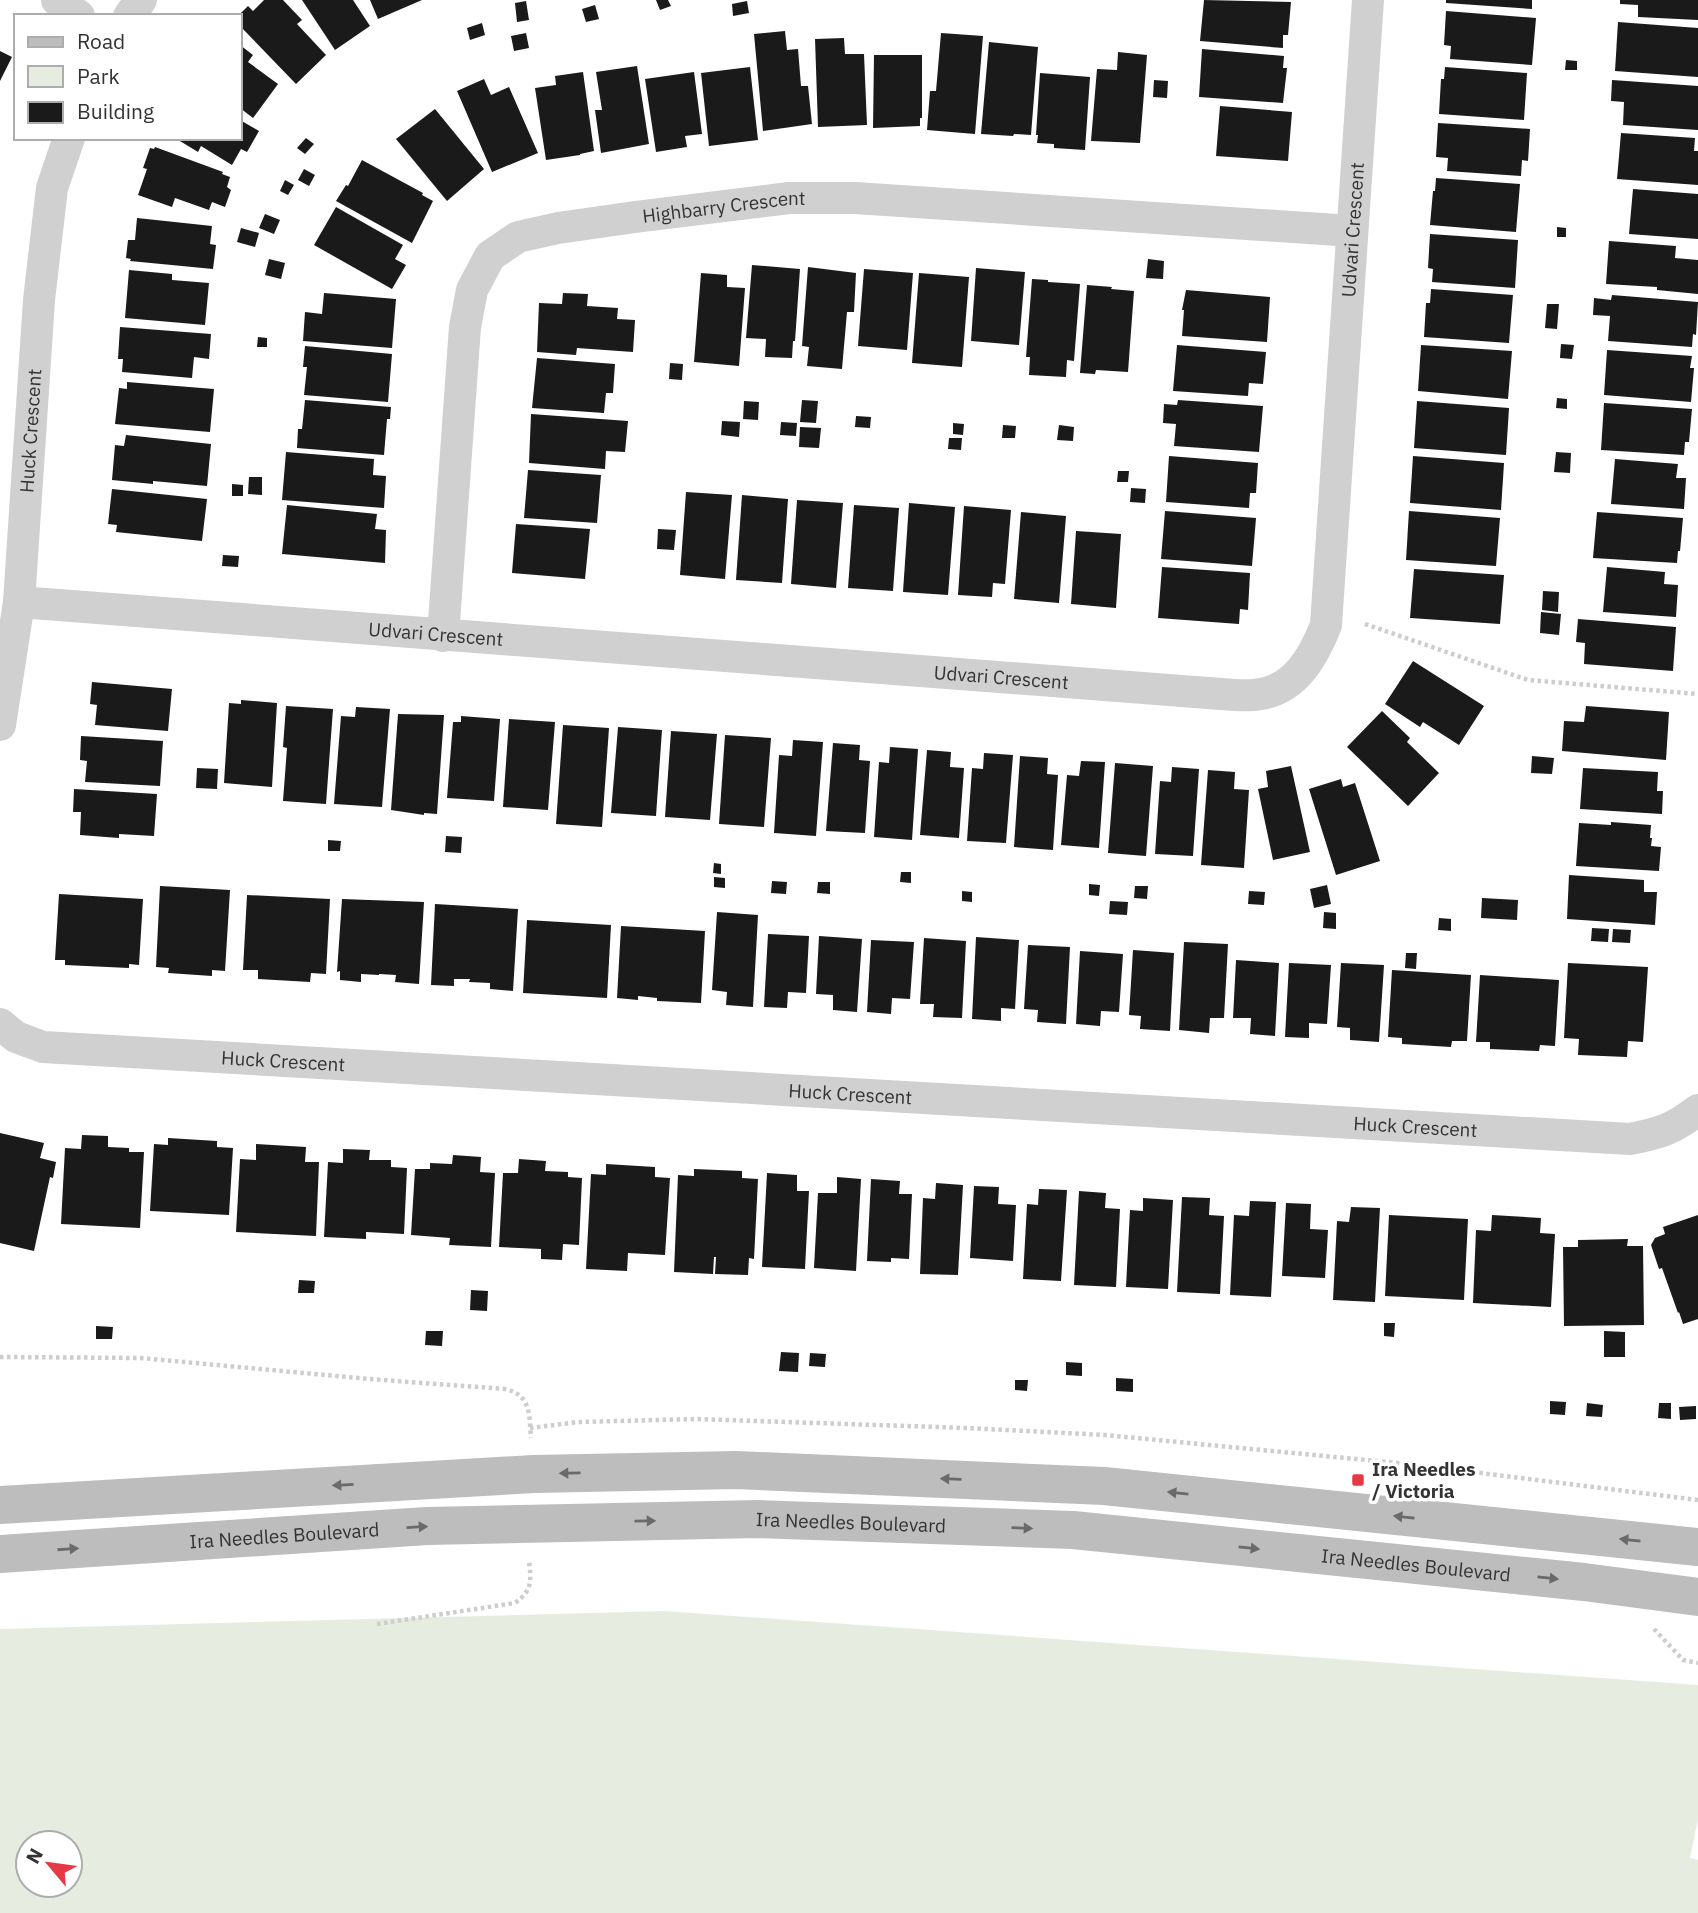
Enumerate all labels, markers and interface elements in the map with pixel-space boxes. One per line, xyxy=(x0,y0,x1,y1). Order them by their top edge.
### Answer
legend xyxy=(14,14,242,140)
text: Road xyxy=(77,27,125,55)
text: Park xyxy=(77,62,120,90)
text: Building xyxy=(77,97,154,125)
street label: Udvari Crescent xyxy=(1336,162,1369,298)
street label: Highbarry Crescent xyxy=(641,186,805,228)
street label: Huck Crescent xyxy=(14,368,46,494)
street label: Udvari Crescent xyxy=(367,617,504,651)
street label: Udvari Crescent xyxy=(933,660,1069,694)
street label: Huck Crescent xyxy=(221,1045,346,1076)
street label: Huck Crescent xyxy=(788,1078,913,1109)
street label: Huck Crescent xyxy=(1353,1111,1478,1142)
place label: Ira Needles / Victoria xyxy=(1372,1457,1476,1503)
one-way arrow xyxy=(559,1468,581,1479)
marker: Ira Needles / Victoria xyxy=(1350,1472,1366,1488)
one-way arrow xyxy=(939,1474,961,1485)
one-way arrow xyxy=(332,1480,354,1491)
one-way arrow xyxy=(1166,1488,1188,1499)
street label: Ira Needles Boulevard xyxy=(755,1507,947,1538)
one-way arrow xyxy=(1393,1511,1415,1522)
one-way arrow xyxy=(634,1516,656,1527)
street label: Ira Needles Boulevard xyxy=(189,1517,380,1554)
one-way arrow xyxy=(407,1521,429,1532)
one-way arrow xyxy=(1012,1522,1034,1534)
one-way arrow xyxy=(1619,1534,1641,1545)
one-way arrow xyxy=(1238,1542,1260,1553)
street label: Ira Needles Boulevard xyxy=(1320,1543,1512,1586)
one-way arrow xyxy=(57,1544,79,1555)
one-way arrow xyxy=(1538,1573,1560,1584)
north arrow xyxy=(14,1829,84,1899)
text: N xyxy=(20,1844,48,1868)

